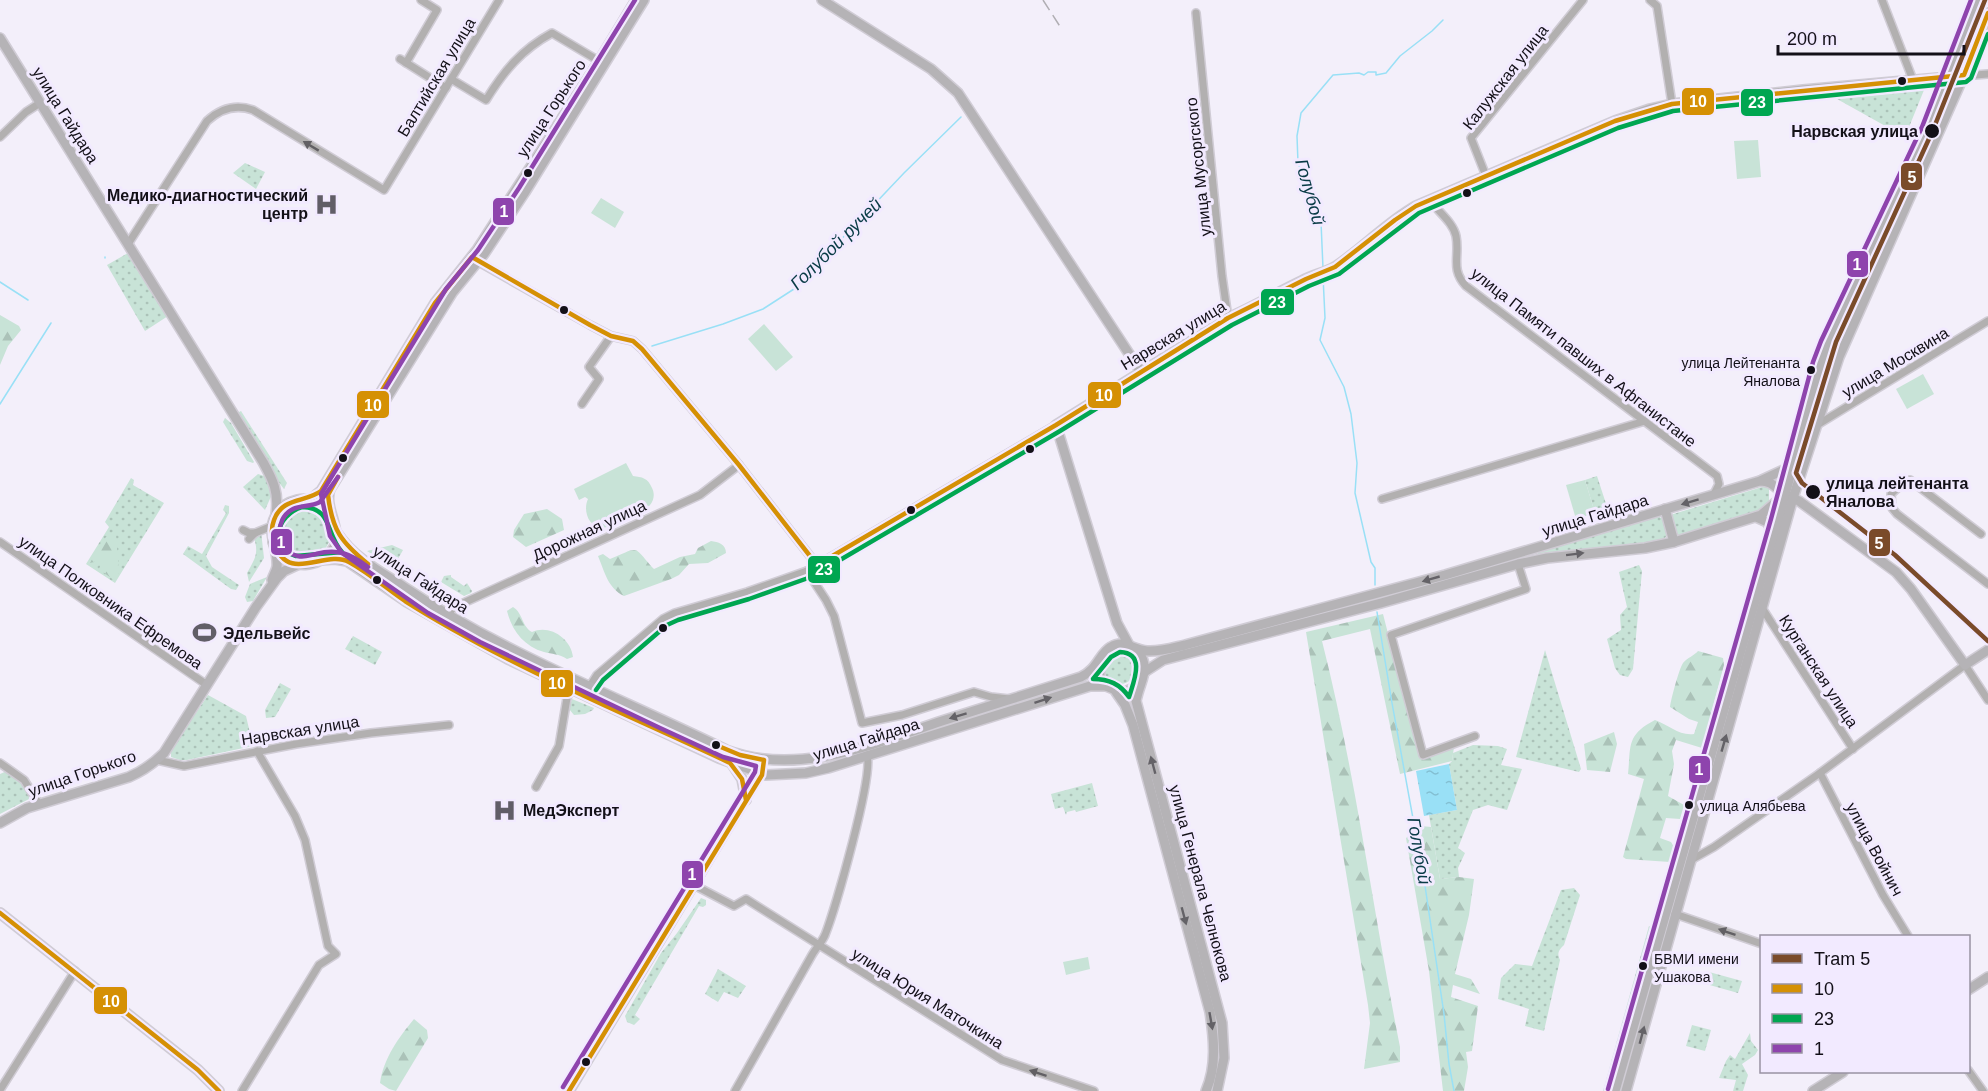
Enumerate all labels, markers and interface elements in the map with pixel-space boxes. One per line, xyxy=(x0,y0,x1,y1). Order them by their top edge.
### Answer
street label: Балтийская улица xyxy=(394,15,479,140)
scale bar xyxy=(1778,18,1964,56)
street label: Калужская улица xyxy=(1459,22,1551,133)
text: 200 m xyxy=(1787,29,1837,49)
street label: улица Горького xyxy=(514,56,589,160)
street label: улица Гайдара xyxy=(29,64,102,167)
unlabelled marker xyxy=(1896,75,1908,87)
line badge: 10 xyxy=(1681,87,1715,116)
line badge: 23 xyxy=(1740,88,1774,117)
text: 10 xyxy=(1689,93,1707,110)
text: 23 xyxy=(1748,94,1766,111)
street label: улица Мусоргского xyxy=(1183,97,1214,237)
marker: Нарвская улица xyxy=(1923,122,1941,140)
place label: Нарвская улица xyxy=(1791,123,1918,140)
one-way arrow xyxy=(303,140,319,151)
water label: Голубой xyxy=(1291,157,1329,227)
line badge: 5 xyxy=(1900,162,1923,191)
unlabelled marker xyxy=(522,167,534,179)
text: 5 xyxy=(1908,169,1917,186)
place label: Медико-диагностический центр xyxy=(107,187,308,222)
unlabelled marker xyxy=(1461,187,1473,199)
hospital icon: Медико-диагностический центр xyxy=(313,191,339,217)
water label: Голубой ручей xyxy=(786,194,886,294)
line badge: 1 xyxy=(492,197,515,226)
text: 1 xyxy=(500,203,509,220)
line badge: 1 xyxy=(1846,250,1869,278)
text: 1 xyxy=(1853,256,1862,273)
street label: улица Памяти павших в Афганистане xyxy=(1468,264,1699,450)
line badge: 23 xyxy=(1260,288,1295,316)
text: 23 xyxy=(1268,294,1286,311)
street label: Нарвская улица xyxy=(1118,297,1229,373)
unlabelled marker xyxy=(558,304,570,316)
street label: улица Москвина xyxy=(1839,324,1952,401)
place label: улица Лейтенанта Яналова xyxy=(1681,355,1800,389)
marker: улица Лейтенанта Яналова xyxy=(1805,364,1817,376)
line badge: 10 xyxy=(1087,381,1122,409)
text: 10 xyxy=(1095,387,1113,404)
line badge: 10 xyxy=(356,390,390,419)
text: 10 xyxy=(364,397,382,414)
unlabelled marker xyxy=(1024,443,1036,455)
unlabelled marker xyxy=(337,452,349,464)
place label: улица лейтенанта Яналова xyxy=(1826,475,1969,510)
marker: улица лейтенанта Яналова xyxy=(1804,483,1822,501)
street label: улица Гайдара xyxy=(1540,491,1650,540)
street label: Дорожная улица xyxy=(530,497,649,564)
one-way arrow xyxy=(1680,498,1698,507)
unlabelled marker xyxy=(905,504,917,516)
line badge: 1 xyxy=(270,528,293,556)
line badge: 5 xyxy=(1868,528,1891,557)
street label: улица Полковника Ефремова xyxy=(16,532,206,672)
text: 1 xyxy=(277,534,286,551)
text: 5 xyxy=(1875,535,1884,552)
street label: улица Гайдара xyxy=(370,542,472,617)
one-way arrow xyxy=(1566,549,1585,559)
line badge: 23 xyxy=(807,555,841,584)
text: 23 xyxy=(815,561,833,578)
unlabelled marker xyxy=(371,574,383,586)
one-way arrow xyxy=(1422,575,1440,584)
street label: Курганская улица xyxy=(1776,612,1861,731)
sports icon: Эдельвейс xyxy=(192,620,218,646)
unlabelled marker xyxy=(657,622,669,634)
place label: Эдельвейс xyxy=(223,625,311,642)
line badge: 10 xyxy=(540,669,574,698)
text: 10 xyxy=(548,675,566,692)
one-way arrow xyxy=(1034,695,1052,704)
one-way arrow xyxy=(949,712,967,721)
street label: Нарвская улица xyxy=(240,713,360,748)
street label: улица Гайдара xyxy=(811,715,921,764)
one-way arrow xyxy=(1719,734,1729,752)
unlabelled marker xyxy=(710,739,722,751)
street label: улица Горького xyxy=(26,747,138,800)
line badge: 1 xyxy=(1688,755,1711,784)
one-way arrow xyxy=(1148,756,1158,774)
text: 1 xyxy=(1695,761,1704,778)
street label: улица Генерала Челнокова xyxy=(1166,783,1235,983)
hospital icon: МедЭксперт xyxy=(492,797,518,823)
place label: улица Алябьева xyxy=(1700,798,1806,814)
marker: улица Алябьева xyxy=(1683,799,1695,811)
street label: улица Войнич xyxy=(1843,800,1906,899)
place label: МедЭксперт xyxy=(523,802,620,819)
water label: Голубой xyxy=(1403,816,1435,886)
line badge: 1 xyxy=(681,860,704,889)
text: 1 xyxy=(688,866,697,883)
one-way arrow xyxy=(1180,907,1189,925)
one-way arrow xyxy=(1718,927,1736,936)
legend xyxy=(1760,935,1970,1073)
street label: улица Юрия Маточкина xyxy=(849,945,1007,1052)
text: Tram 5 xyxy=(1814,949,1870,969)
place label: БВМИ имени Ушакова xyxy=(1654,951,1739,985)
marker: БВМИ имени Ушакова xyxy=(1637,960,1649,972)
text: 10 xyxy=(1814,979,1834,999)
line badge: 10 xyxy=(93,986,128,1015)
text: 10 xyxy=(102,993,120,1010)
text: 23 xyxy=(1814,1009,1834,1029)
one-way arrow xyxy=(1207,1011,1216,1030)
one-way arrow xyxy=(1638,1026,1647,1044)
text: 1 xyxy=(1814,1039,1824,1059)
unlabelled marker xyxy=(580,1056,592,1068)
one-way arrow xyxy=(1029,1068,1047,1077)

